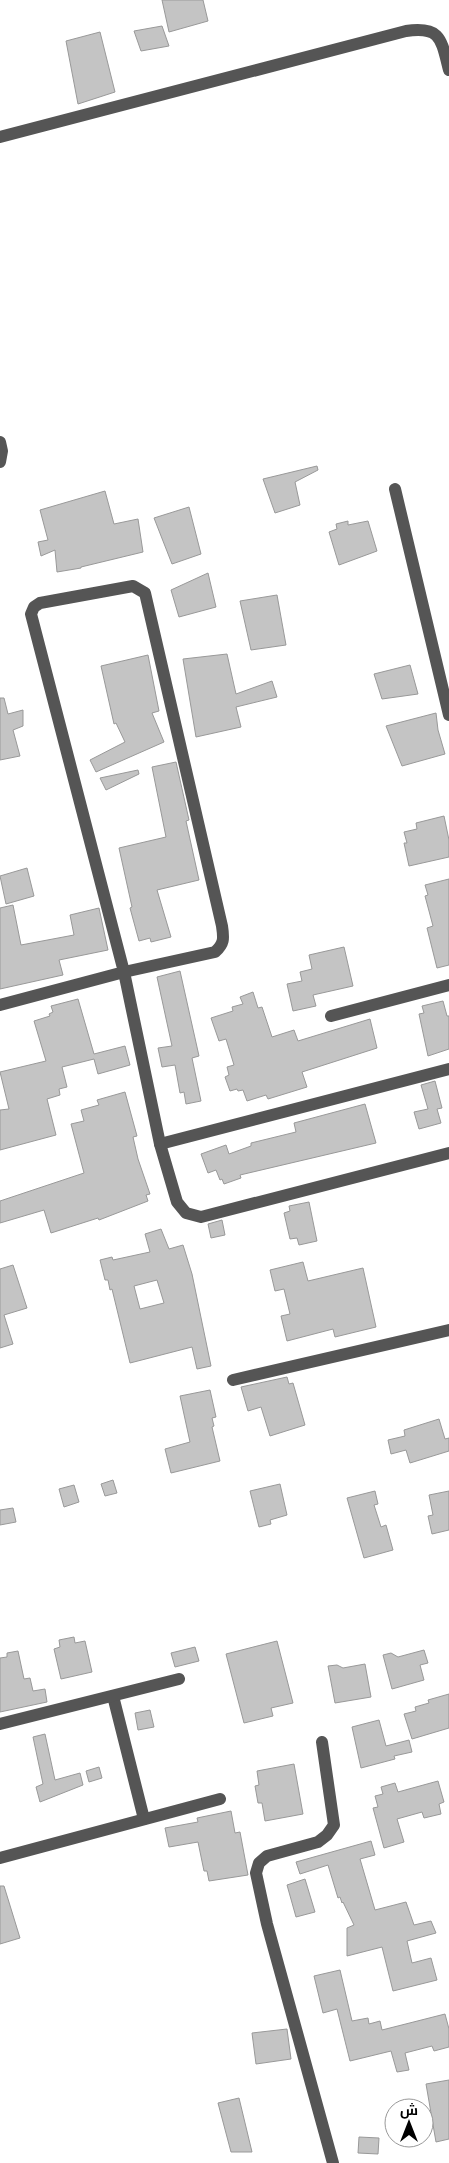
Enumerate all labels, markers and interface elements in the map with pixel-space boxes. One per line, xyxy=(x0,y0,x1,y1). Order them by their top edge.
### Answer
north arrow xyxy=(384,2098,434,2148)
text: ش xyxy=(400,2101,418,2119)

